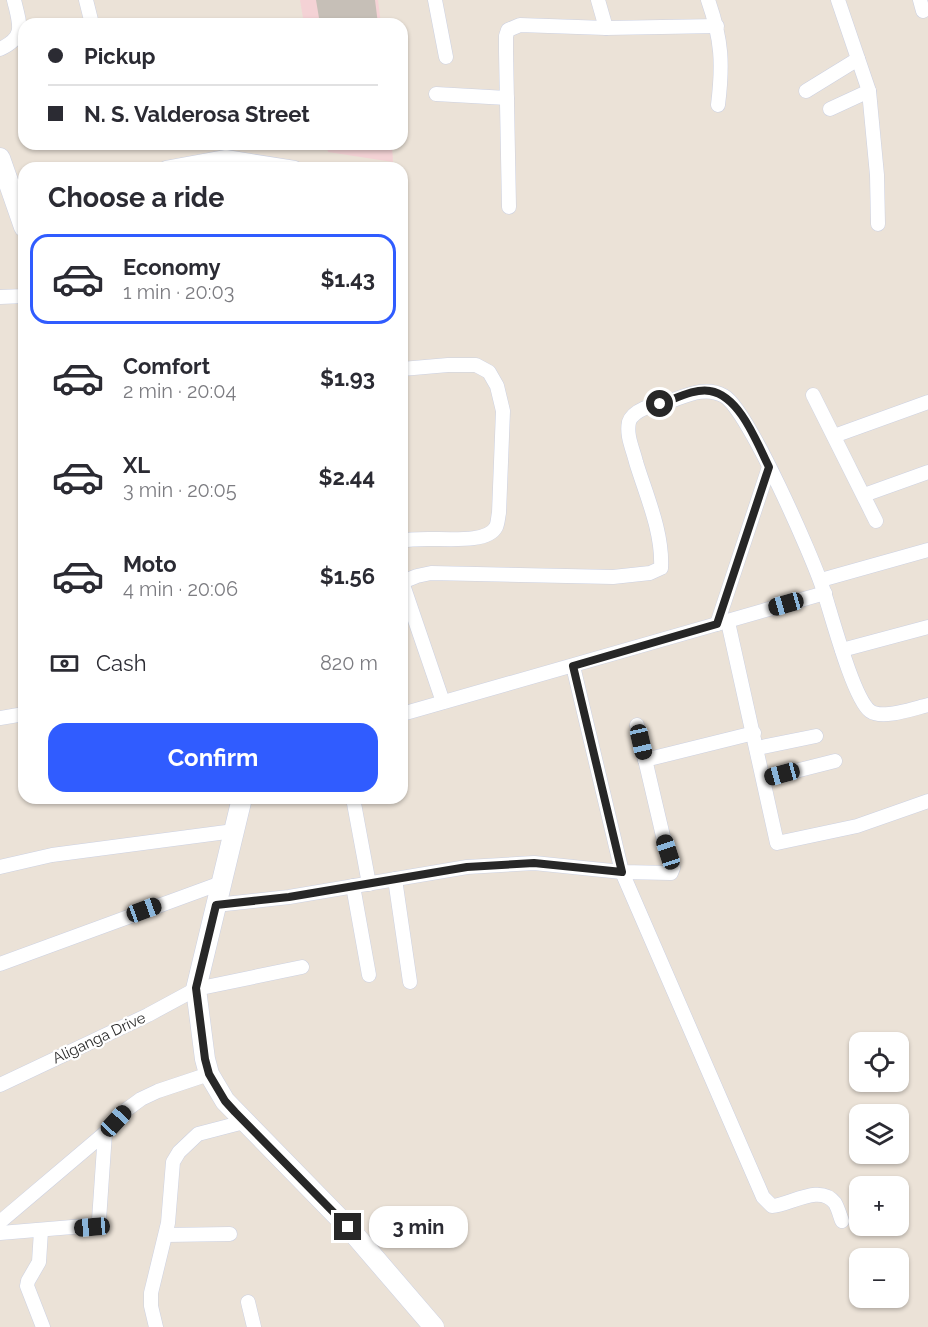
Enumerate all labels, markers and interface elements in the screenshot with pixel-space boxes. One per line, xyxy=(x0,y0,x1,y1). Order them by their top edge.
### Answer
text: Pickup xyxy=(84,43,156,69)
text: N. S. Valderosa Street xyxy=(84,101,310,127)
text: Choose a ride xyxy=(48,182,224,213)
icon: car xyxy=(51,252,105,306)
text: Economy xyxy=(123,254,221,280)
text: $1.43 xyxy=(320,266,375,292)
text: 1 min · 20:03 xyxy=(123,280,234,304)
icon: car xyxy=(51,351,105,405)
text: Comfort xyxy=(123,353,210,379)
text: $1.93 xyxy=(320,365,375,391)
text: 2 min · 20:04 xyxy=(123,379,236,403)
route start xyxy=(646,390,673,417)
icon: car xyxy=(51,450,105,504)
text: XL xyxy=(123,452,150,478)
text: $2.44 xyxy=(319,464,375,490)
text: 3 min · 20:05 xyxy=(123,478,237,502)
icon: car xyxy=(51,549,105,603)
text: Moto xyxy=(123,551,177,577)
text: $1.56 xyxy=(320,563,375,589)
text: 4 min · 20:06 xyxy=(123,577,238,601)
car xyxy=(766,590,806,618)
icon: cash xyxy=(48,647,81,680)
text: Cash xyxy=(96,650,147,676)
text: 820 m xyxy=(320,651,378,675)
car xyxy=(628,722,654,762)
button: Confirm xyxy=(48,723,378,792)
car xyxy=(762,761,802,787)
car xyxy=(654,832,682,872)
car xyxy=(124,895,164,925)
street label: Aliganga Drive xyxy=(50,1008,149,1067)
map controls xyxy=(849,1032,909,1308)
button: locate xyxy=(849,1032,909,1092)
car xyxy=(97,1102,135,1140)
button: layers xyxy=(849,1104,909,1164)
button: + xyxy=(849,1176,909,1236)
callout: 3 min xyxy=(369,1206,468,1248)
route end xyxy=(334,1213,361,1240)
text: 3 min xyxy=(393,1215,444,1239)
car xyxy=(73,1216,111,1238)
button: − xyxy=(849,1248,909,1308)

